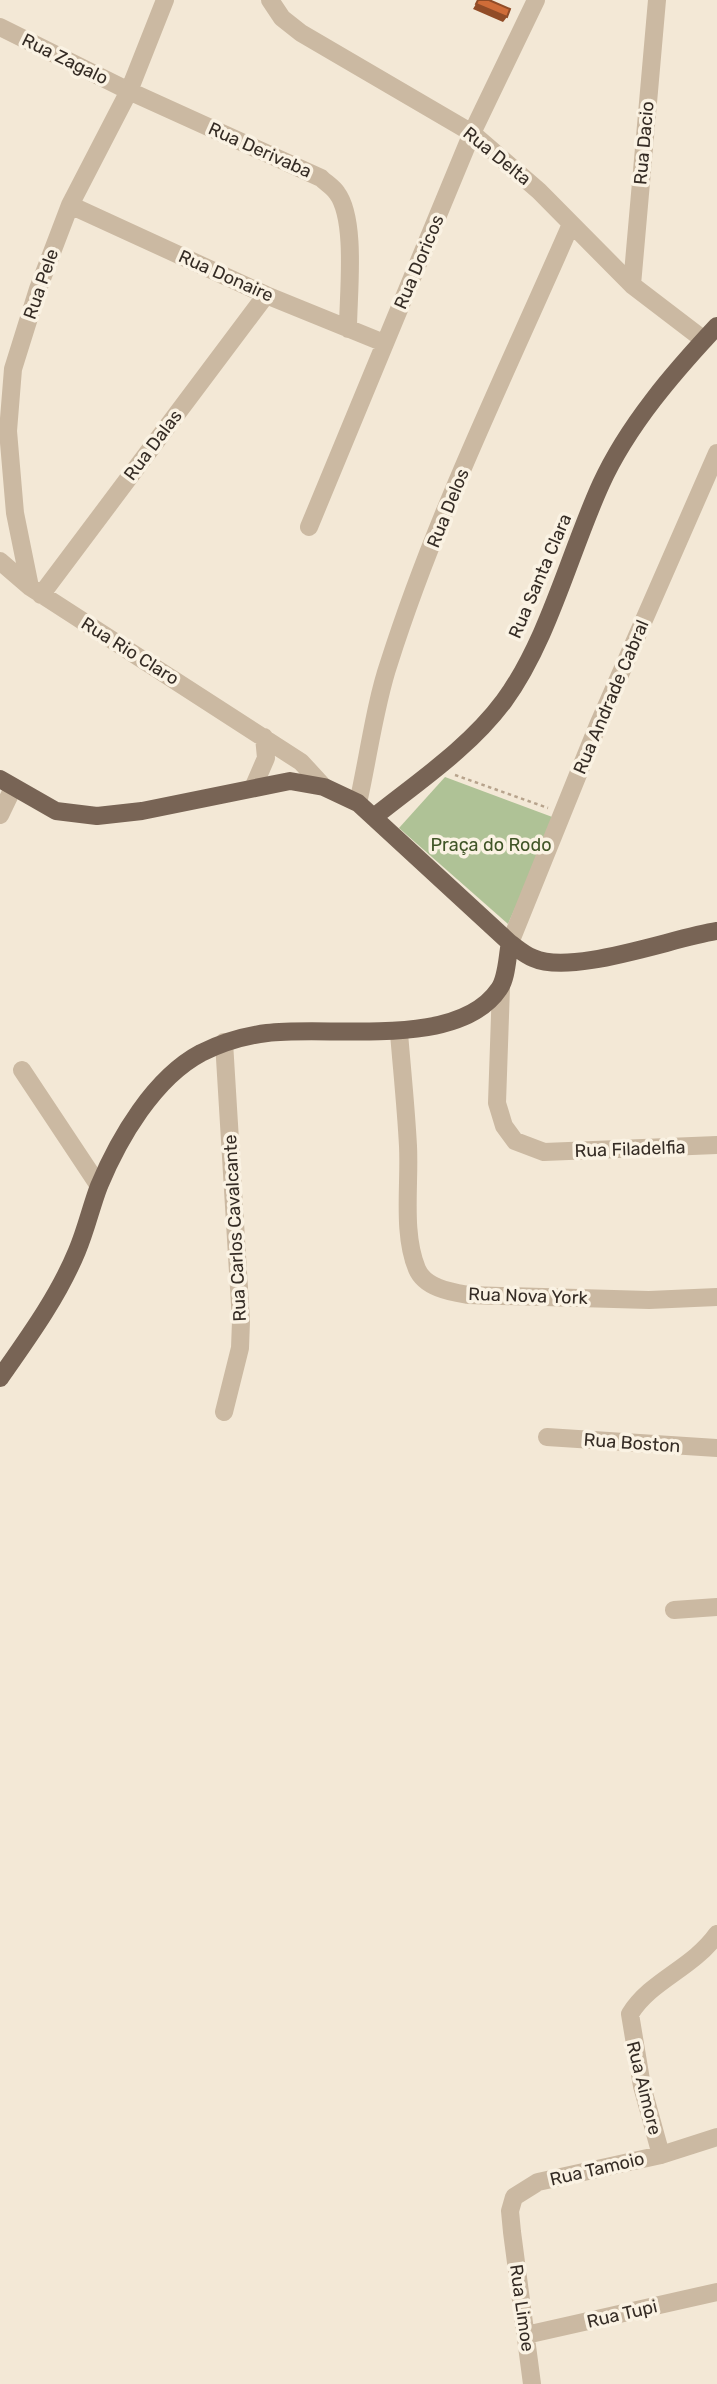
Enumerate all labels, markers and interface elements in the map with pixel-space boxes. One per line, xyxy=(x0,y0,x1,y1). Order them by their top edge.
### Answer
street label: Rua Zagalo xyxy=(18,29,112,89)
street label: Rua Dacio xyxy=(629,100,659,186)
street label: Rua Derivaba xyxy=(205,117,315,183)
street label: Rua Delta xyxy=(459,122,535,190)
street label: Rua Doricos xyxy=(389,212,449,312)
street label: Rua Donaire xyxy=(175,245,277,307)
street label: Rua Pele xyxy=(19,246,63,322)
street label: Rua Dalas xyxy=(119,405,187,485)
street label: Rua Delos xyxy=(422,465,474,551)
street label: Rua Santa Clara xyxy=(504,510,576,642)
street label: Rua Rio Claro xyxy=(77,612,183,690)
street label: Rua Andrade Cabral xyxy=(569,616,653,778)
park label: Praça do Rodo xyxy=(431,834,551,856)
street label: Rua Carlos Cavalcante xyxy=(219,1134,251,1322)
street label: Rua Filadelfia xyxy=(574,1136,686,1162)
street label: Rua Nova York xyxy=(468,1283,589,1309)
street label: Rua Boston xyxy=(583,1429,681,1457)
street label: Rua Aimore xyxy=(622,2039,666,2137)
street label: Rua Tamoio xyxy=(548,2147,646,2191)
street label: Rua Limoe xyxy=(505,2263,539,2353)
street label: Rua Tupi xyxy=(585,2295,659,2333)

